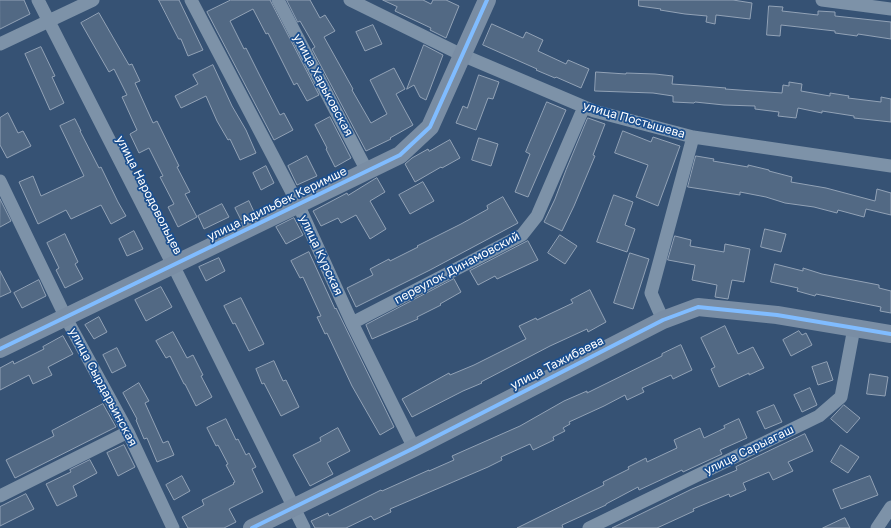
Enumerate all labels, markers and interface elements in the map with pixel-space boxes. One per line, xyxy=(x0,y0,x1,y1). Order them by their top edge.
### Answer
street label: улица Харьковская xyxy=(290,31,356,139)
street label: улица Постышева xyxy=(581,99,687,141)
street label: улица Народовольцев xyxy=(113,133,185,257)
street label: улица Адильбек Керимше xyxy=(205,164,349,244)
street label: улица Курская xyxy=(296,212,346,298)
street label: переулок Динамовский xyxy=(392,229,522,307)
street label: улица Сырдарьинская xyxy=(66,325,140,449)
street label: улица Тажибаева xyxy=(508,333,606,393)
street label: улица Сарыагаш xyxy=(702,422,796,478)

